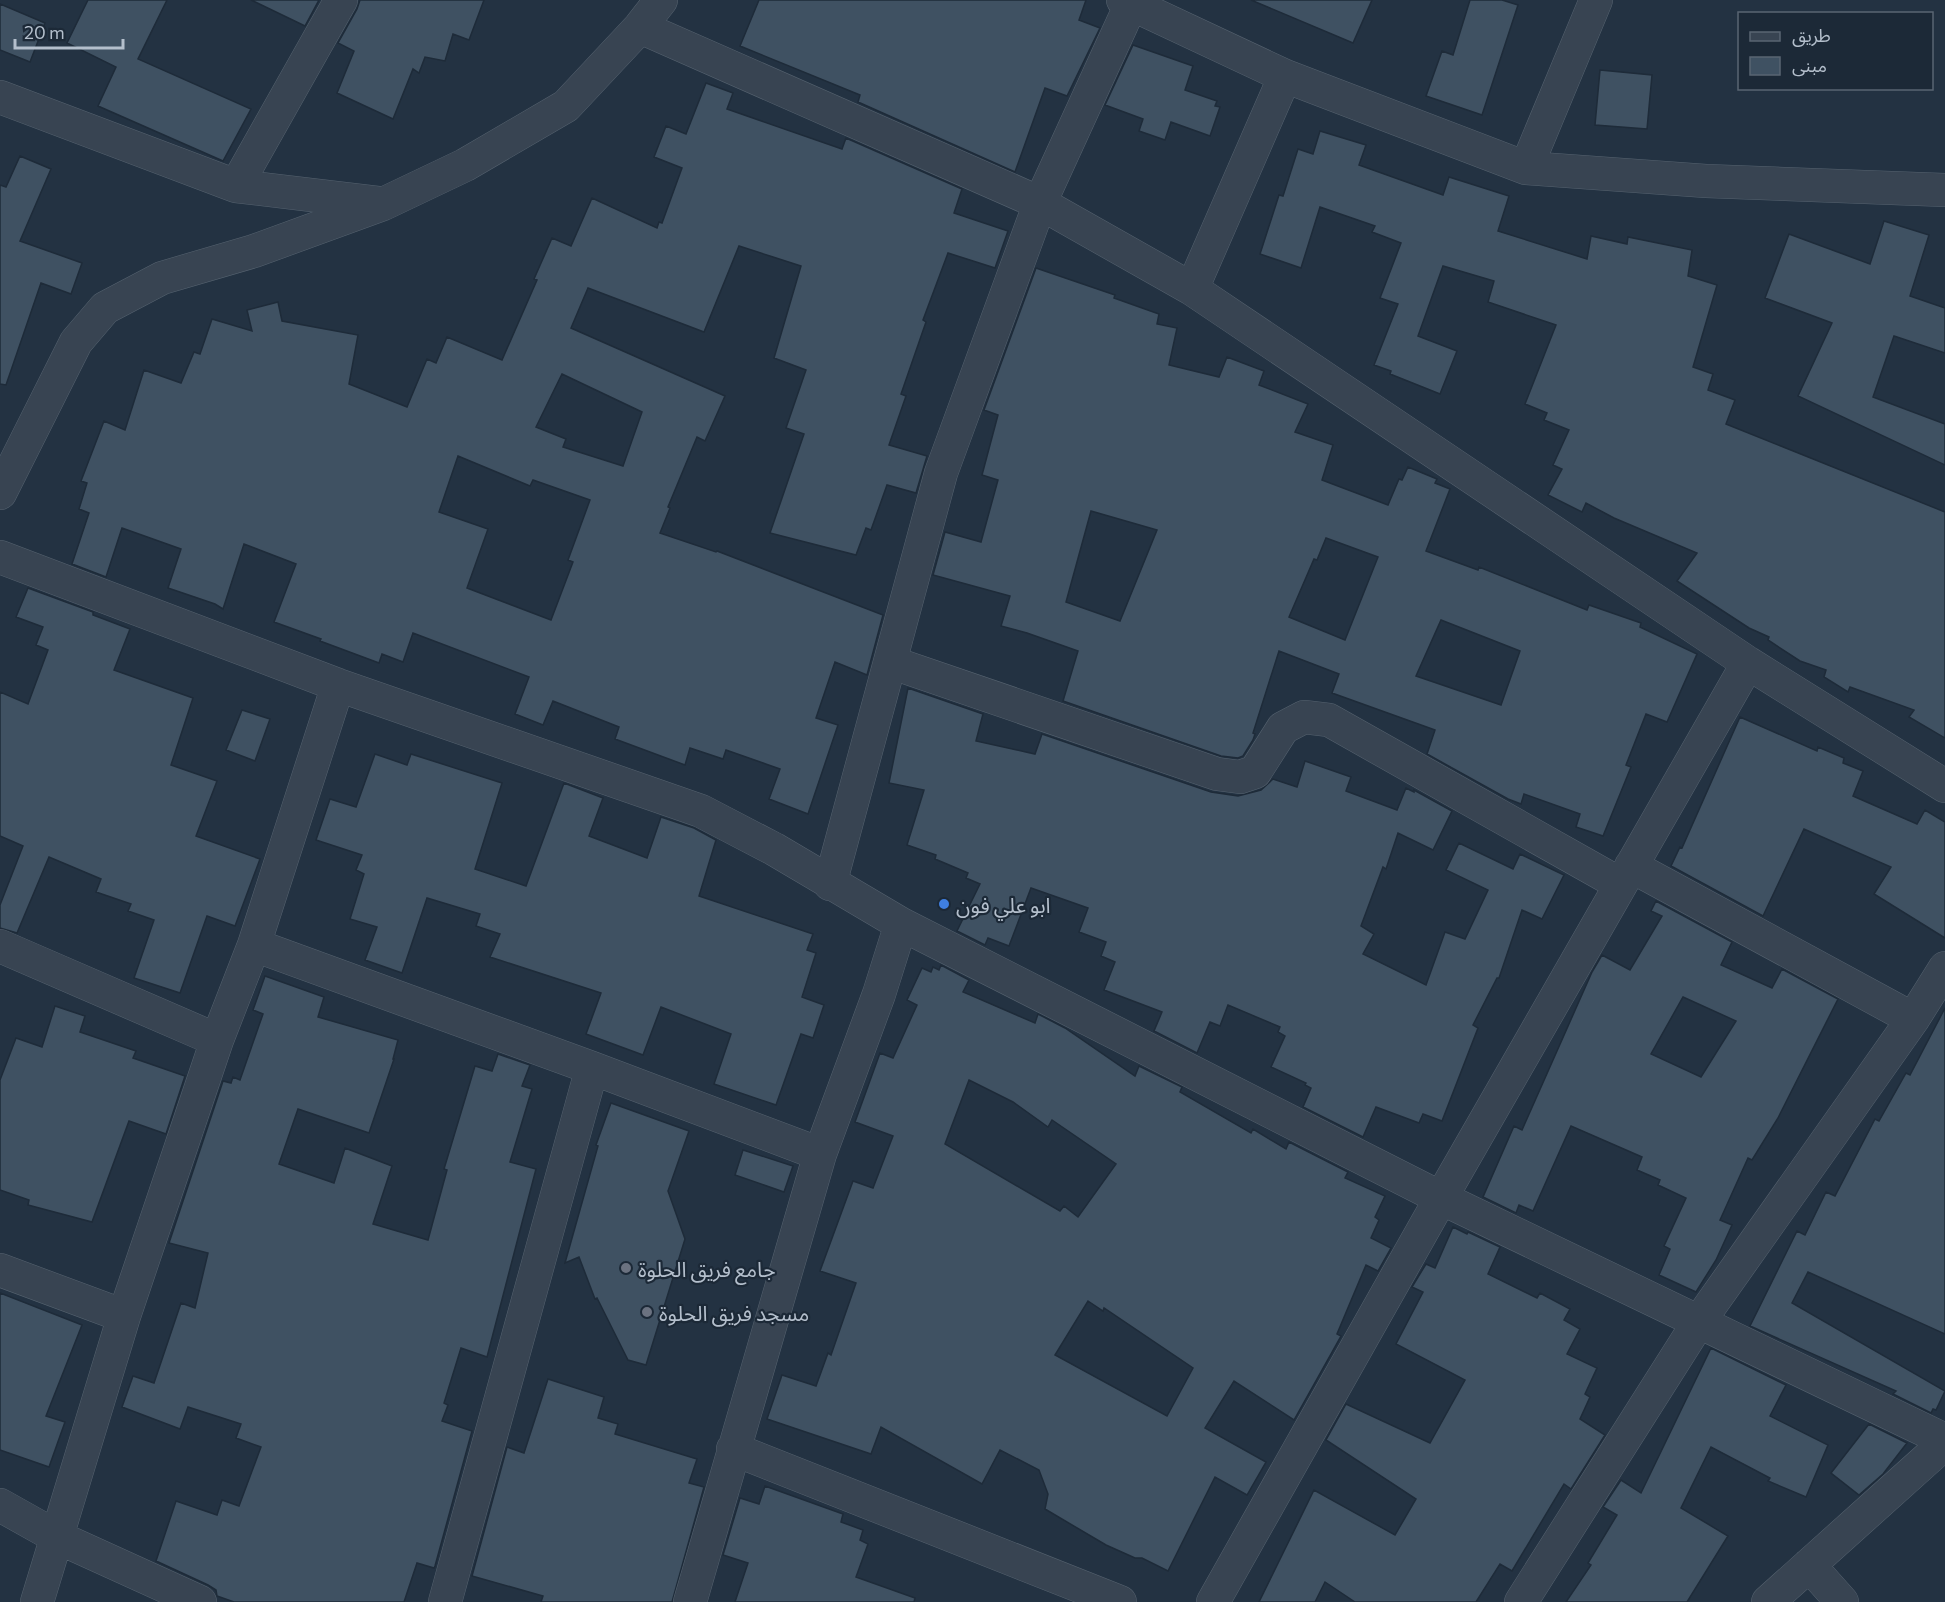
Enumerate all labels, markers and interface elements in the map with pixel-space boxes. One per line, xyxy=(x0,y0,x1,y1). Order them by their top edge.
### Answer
scale bar xyxy=(15,12,123,50)
legend xyxy=(1738,12,1933,90)
text: 20 m xyxy=(24,21,65,43)
text: طريق xyxy=(1792,24,1831,47)
text: مبنى xyxy=(1792,54,1827,77)
place label: ابو علي فون xyxy=(956,892,1051,921)
marker: ابو علي فون xyxy=(937,897,951,911)
place label: جامع فريق الحلوة xyxy=(638,1256,776,1285)
marker: جامع فريق الحلوة xyxy=(619,1261,633,1275)
place label: مسجد فريق الحلوة xyxy=(659,1300,809,1327)
marker: مسجد فريق الحلوة xyxy=(640,1305,654,1319)

